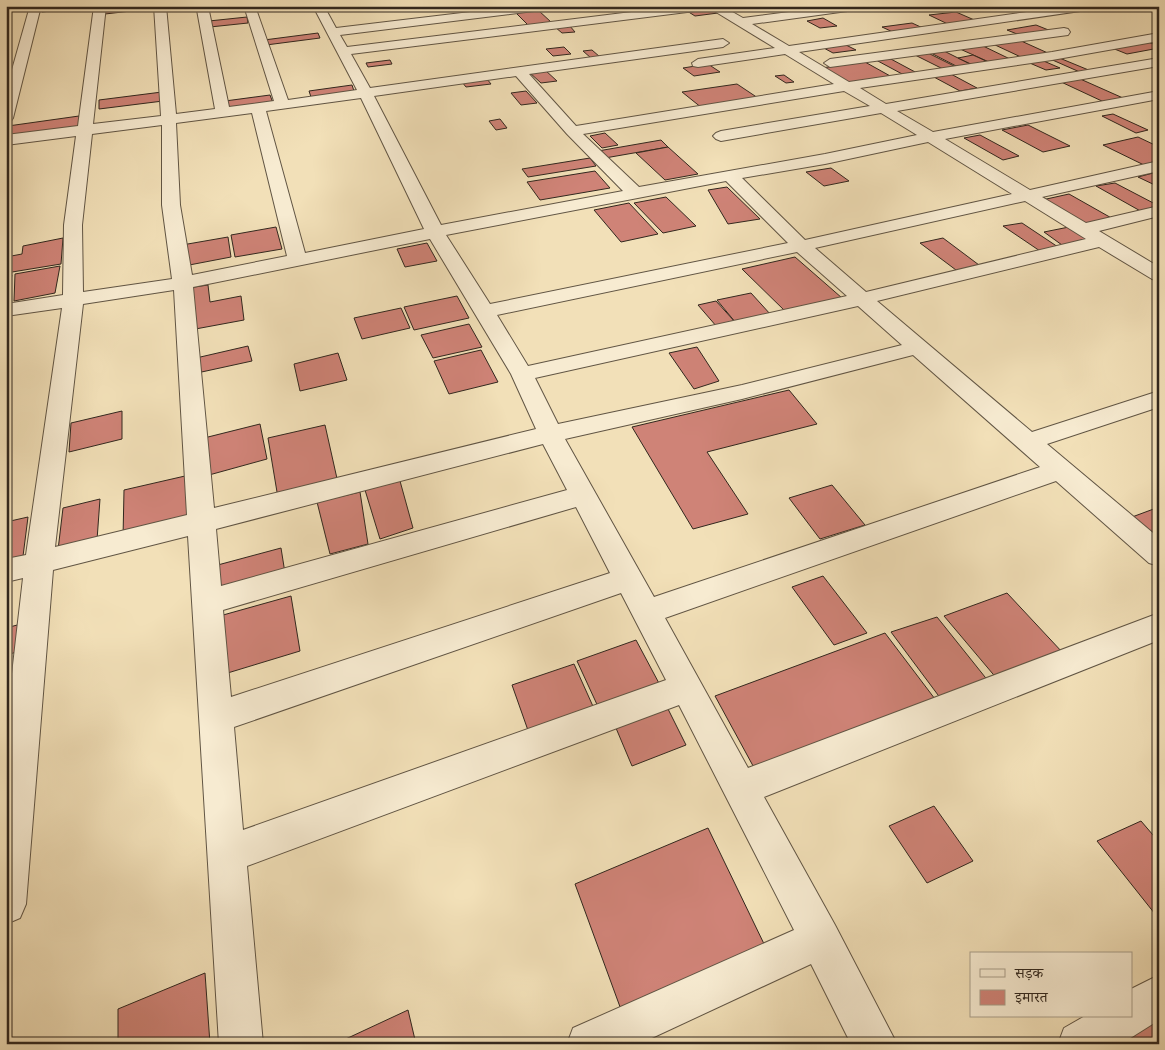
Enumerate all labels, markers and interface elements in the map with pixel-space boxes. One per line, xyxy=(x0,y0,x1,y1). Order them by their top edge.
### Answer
legend xyxy=(970,952,1132,1018)
text: सड़क xyxy=(1014,964,1044,983)
text: इमारत xyxy=(1014,988,1049,1007)

